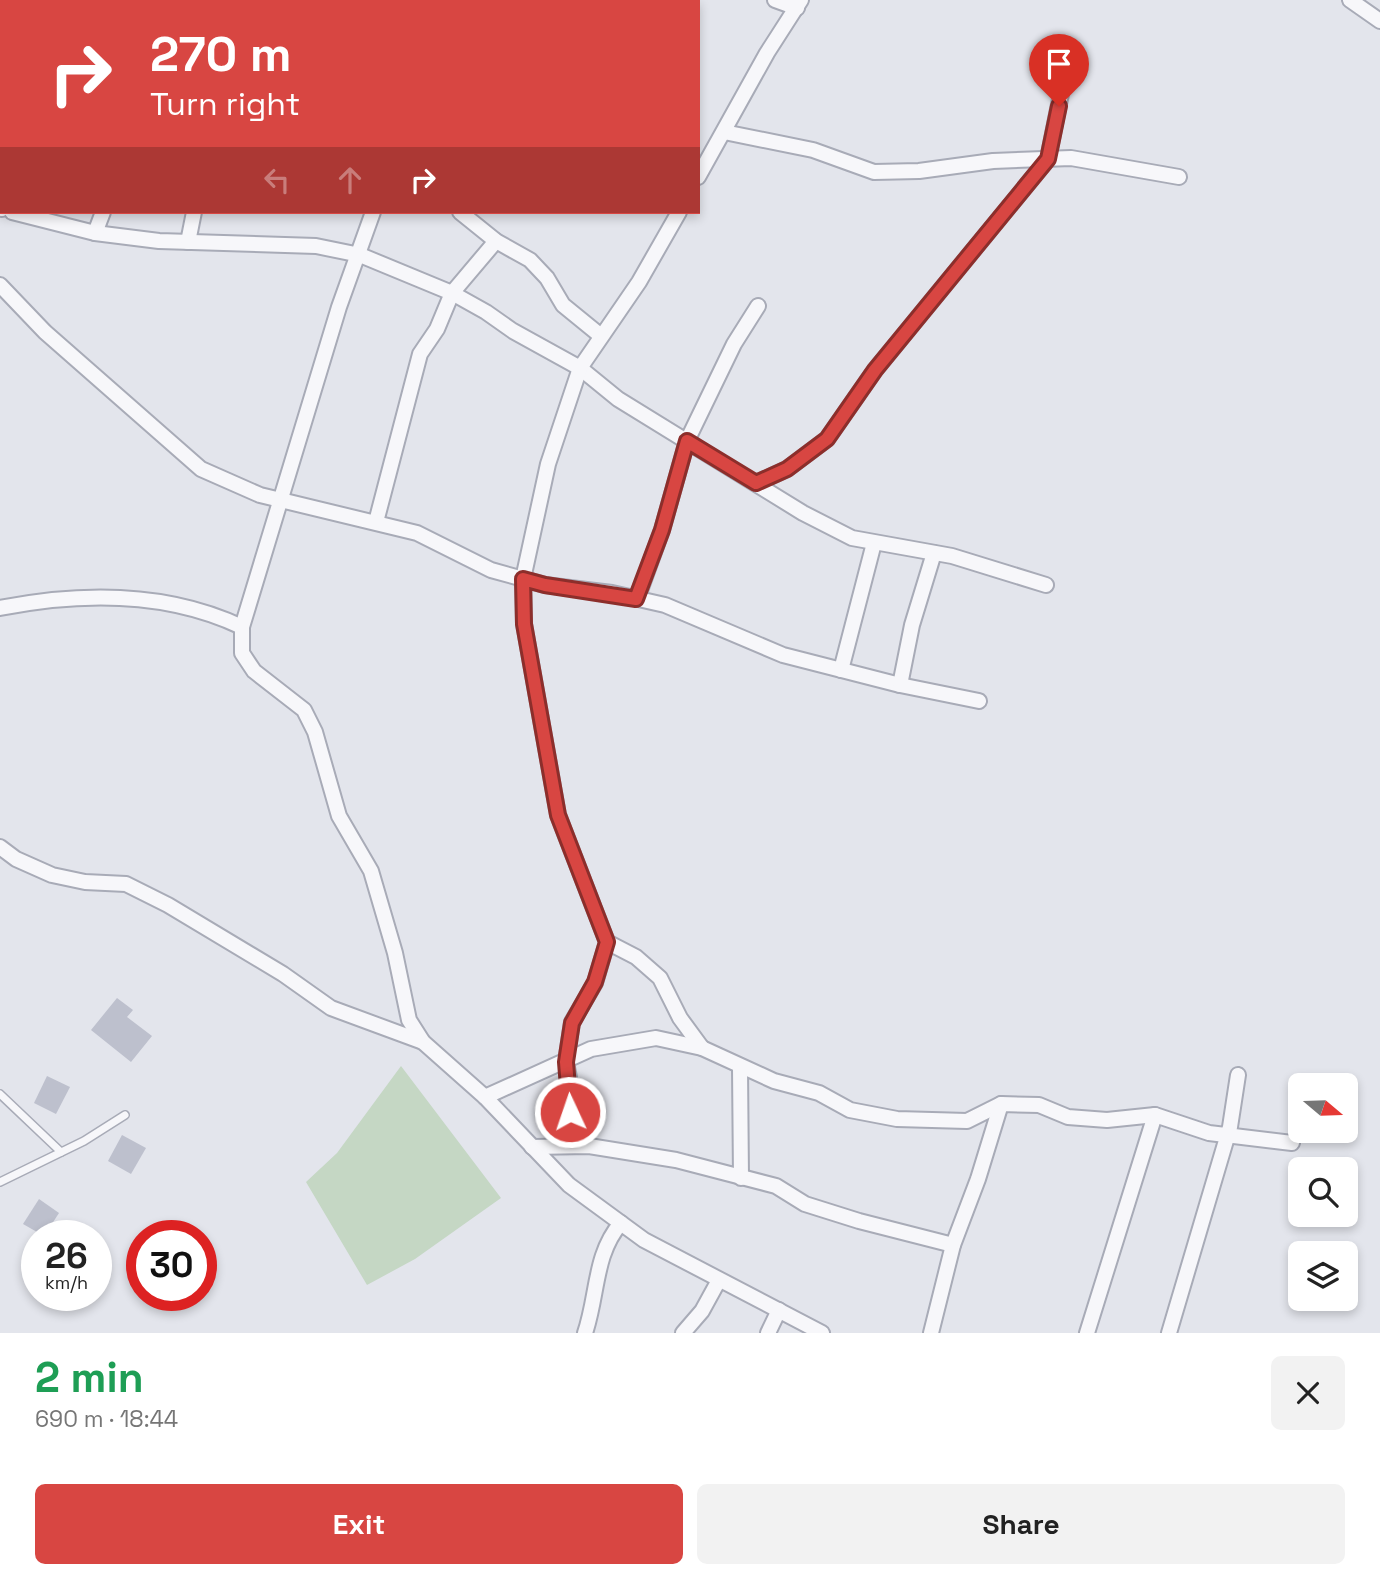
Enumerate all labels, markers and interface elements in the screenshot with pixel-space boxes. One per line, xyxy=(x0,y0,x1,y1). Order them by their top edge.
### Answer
text: 270 m xyxy=(150,23,292,85)
icon: right xyxy=(35,28,126,119)
pin xyxy=(1029,34,1089,106)
icon: arrive xyxy=(1040,45,1078,83)
text: Turn right xyxy=(150,84,300,124)
icon: left xyxy=(258,161,296,199)
icon: ahead xyxy=(331,161,369,199)
icon: right xyxy=(404,161,442,199)
north arrow xyxy=(1288,1073,1358,1143)
map controls xyxy=(1288,1073,1358,1311)
position arrow xyxy=(533,1075,607,1149)
button: search xyxy=(1288,1157,1358,1227)
speed limit sign: 30 xyxy=(126,1220,217,1311)
text: 26 xyxy=(45,1234,88,1278)
button: layers xyxy=(1288,1241,1358,1311)
text: km/h xyxy=(45,1271,88,1294)
text: 2 min xyxy=(35,1351,144,1404)
button: close xyxy=(1271,1356,1345,1430)
text: 690 m · 18:44 xyxy=(35,1404,178,1434)
button: Exit xyxy=(35,1484,683,1564)
button: Share xyxy=(697,1484,1345,1564)

